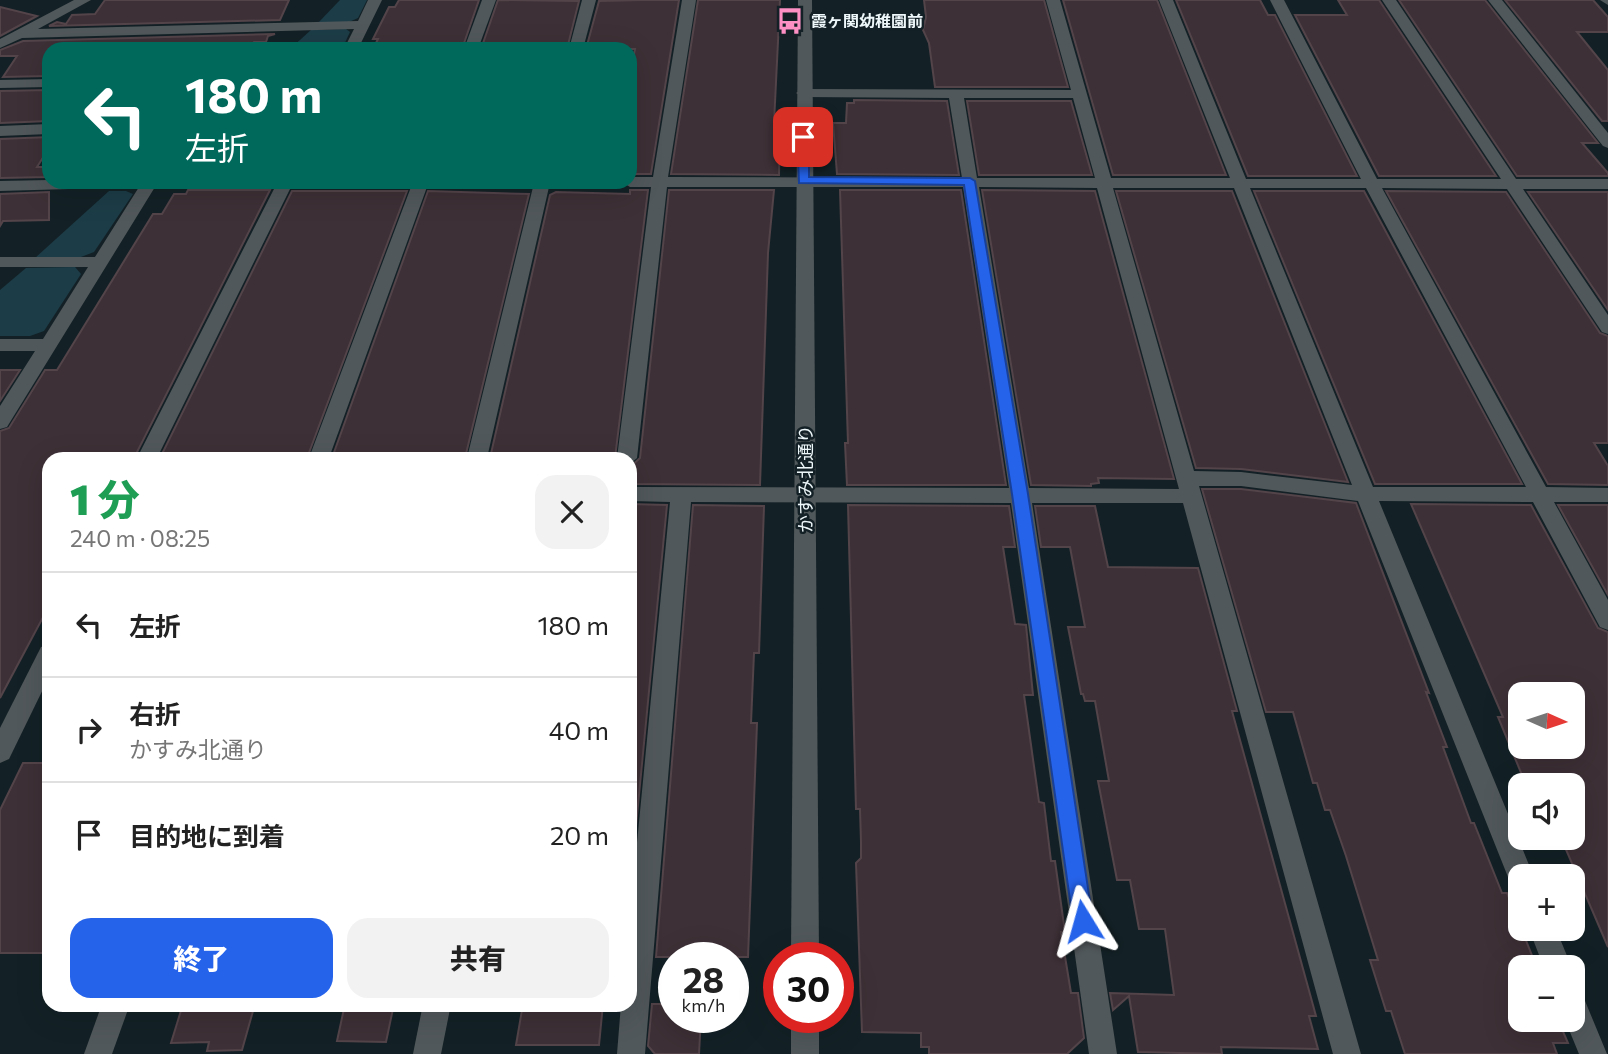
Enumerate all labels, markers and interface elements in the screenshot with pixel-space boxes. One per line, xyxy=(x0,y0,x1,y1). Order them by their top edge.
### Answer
bus stop icon: 霞ヶ関幼稚園前 xyxy=(775,6,805,36)
place label: 霞ヶ関幼稚園前 xyxy=(811,11,923,30)
text: 180 m xyxy=(185,63,322,123)
icon: left xyxy=(70,70,161,161)
pin xyxy=(773,107,833,167)
icon: arrive xyxy=(784,118,822,156)
text: 左折 xyxy=(185,127,249,167)
street label: かすみ北通り xyxy=(794,425,816,533)
text: 1 分 xyxy=(70,472,140,524)
button: close xyxy=(535,475,609,549)
text: 240 m · 08:25 xyxy=(70,524,210,552)
icon: left xyxy=(70,606,108,644)
text: 180 m xyxy=(537,609,609,640)
text: 左折 xyxy=(129,610,181,641)
north arrow xyxy=(1508,682,1586,760)
map controls xyxy=(1508,682,1585,1032)
text: 右折 xyxy=(129,698,181,729)
icon: right xyxy=(70,711,108,749)
text: 40 m xyxy=(549,714,609,745)
text: かすみ北通り xyxy=(129,735,267,763)
button: sound xyxy=(1508,773,1585,850)
icon: arrive xyxy=(70,816,108,854)
text: 20 m xyxy=(550,819,609,850)
text: 目的地に到着 xyxy=(129,820,285,851)
button: + xyxy=(1508,864,1585,941)
position arrow xyxy=(1046,884,1120,958)
button: 終了 xyxy=(70,918,333,998)
button: 共有 xyxy=(347,918,609,998)
speed limit sign: 30 xyxy=(763,942,854,1033)
button: − xyxy=(1508,955,1585,1032)
text: 28 xyxy=(683,957,724,1000)
text: km/h xyxy=(682,994,725,1016)

